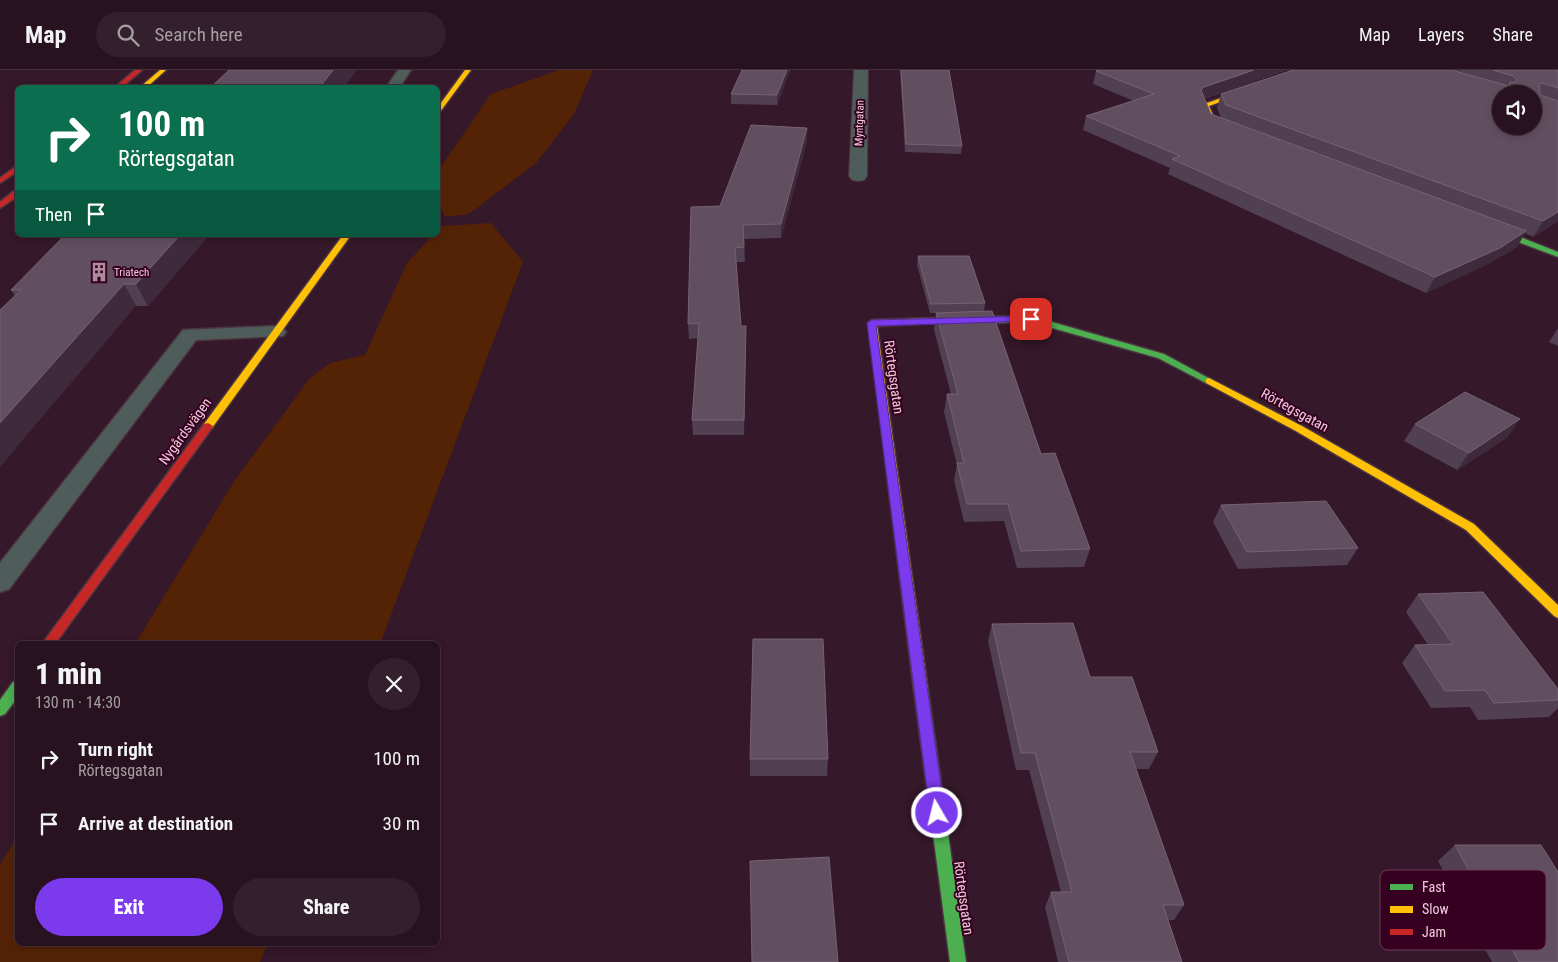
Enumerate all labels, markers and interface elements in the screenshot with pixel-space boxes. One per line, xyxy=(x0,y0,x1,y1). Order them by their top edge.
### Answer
search box xyxy=(96,12,446,57)
text: Map xyxy=(25,21,66,49)
icon: search xyxy=(114,21,142,49)
text: Search here xyxy=(154,23,243,46)
text: Map xyxy=(1359,24,1390,45)
text: Layers xyxy=(1418,24,1465,45)
text: Share xyxy=(1493,24,1533,45)
map controls xyxy=(1492,85,1542,135)
button: sound xyxy=(1492,85,1542,135)
street label: Myntgatan xyxy=(852,100,867,146)
text: 100 m xyxy=(118,104,205,145)
icon: right xyxy=(35,105,100,170)
text: Rörtegsgatan xyxy=(118,146,235,171)
icon: arrive xyxy=(82,200,110,228)
text: Then xyxy=(35,203,72,226)
building icon: Triatech xyxy=(88,261,110,283)
place label: Triatech xyxy=(114,266,149,279)
pin xyxy=(1010,298,1052,340)
icon: arrive xyxy=(1017,305,1045,333)
street label: Rörtegsgatan xyxy=(881,339,907,415)
street label: Rörtegsgatan xyxy=(1259,385,1331,435)
street label: Nygårdsvägen xyxy=(156,395,214,467)
text: 1 min xyxy=(35,656,102,691)
button: close xyxy=(368,658,420,710)
text: 130 m · 14:30 xyxy=(35,693,121,712)
text: Turn right xyxy=(78,738,153,761)
icon: right xyxy=(35,745,63,773)
text: 100 m xyxy=(373,747,420,770)
text: Rörtegsgatan xyxy=(78,761,163,780)
position arrow xyxy=(910,786,962,838)
icon: arrive xyxy=(35,810,63,838)
text: Arrive at destination xyxy=(78,812,233,835)
text: 30 m xyxy=(383,812,420,835)
street label: Rörtegsgatan xyxy=(951,860,977,936)
legend xyxy=(1380,870,1546,950)
button: Exit xyxy=(35,878,223,936)
button: Share xyxy=(233,878,420,936)
text: Fast xyxy=(1422,879,1446,895)
text: Slow xyxy=(1422,901,1449,917)
text: Jam xyxy=(1422,924,1446,940)

